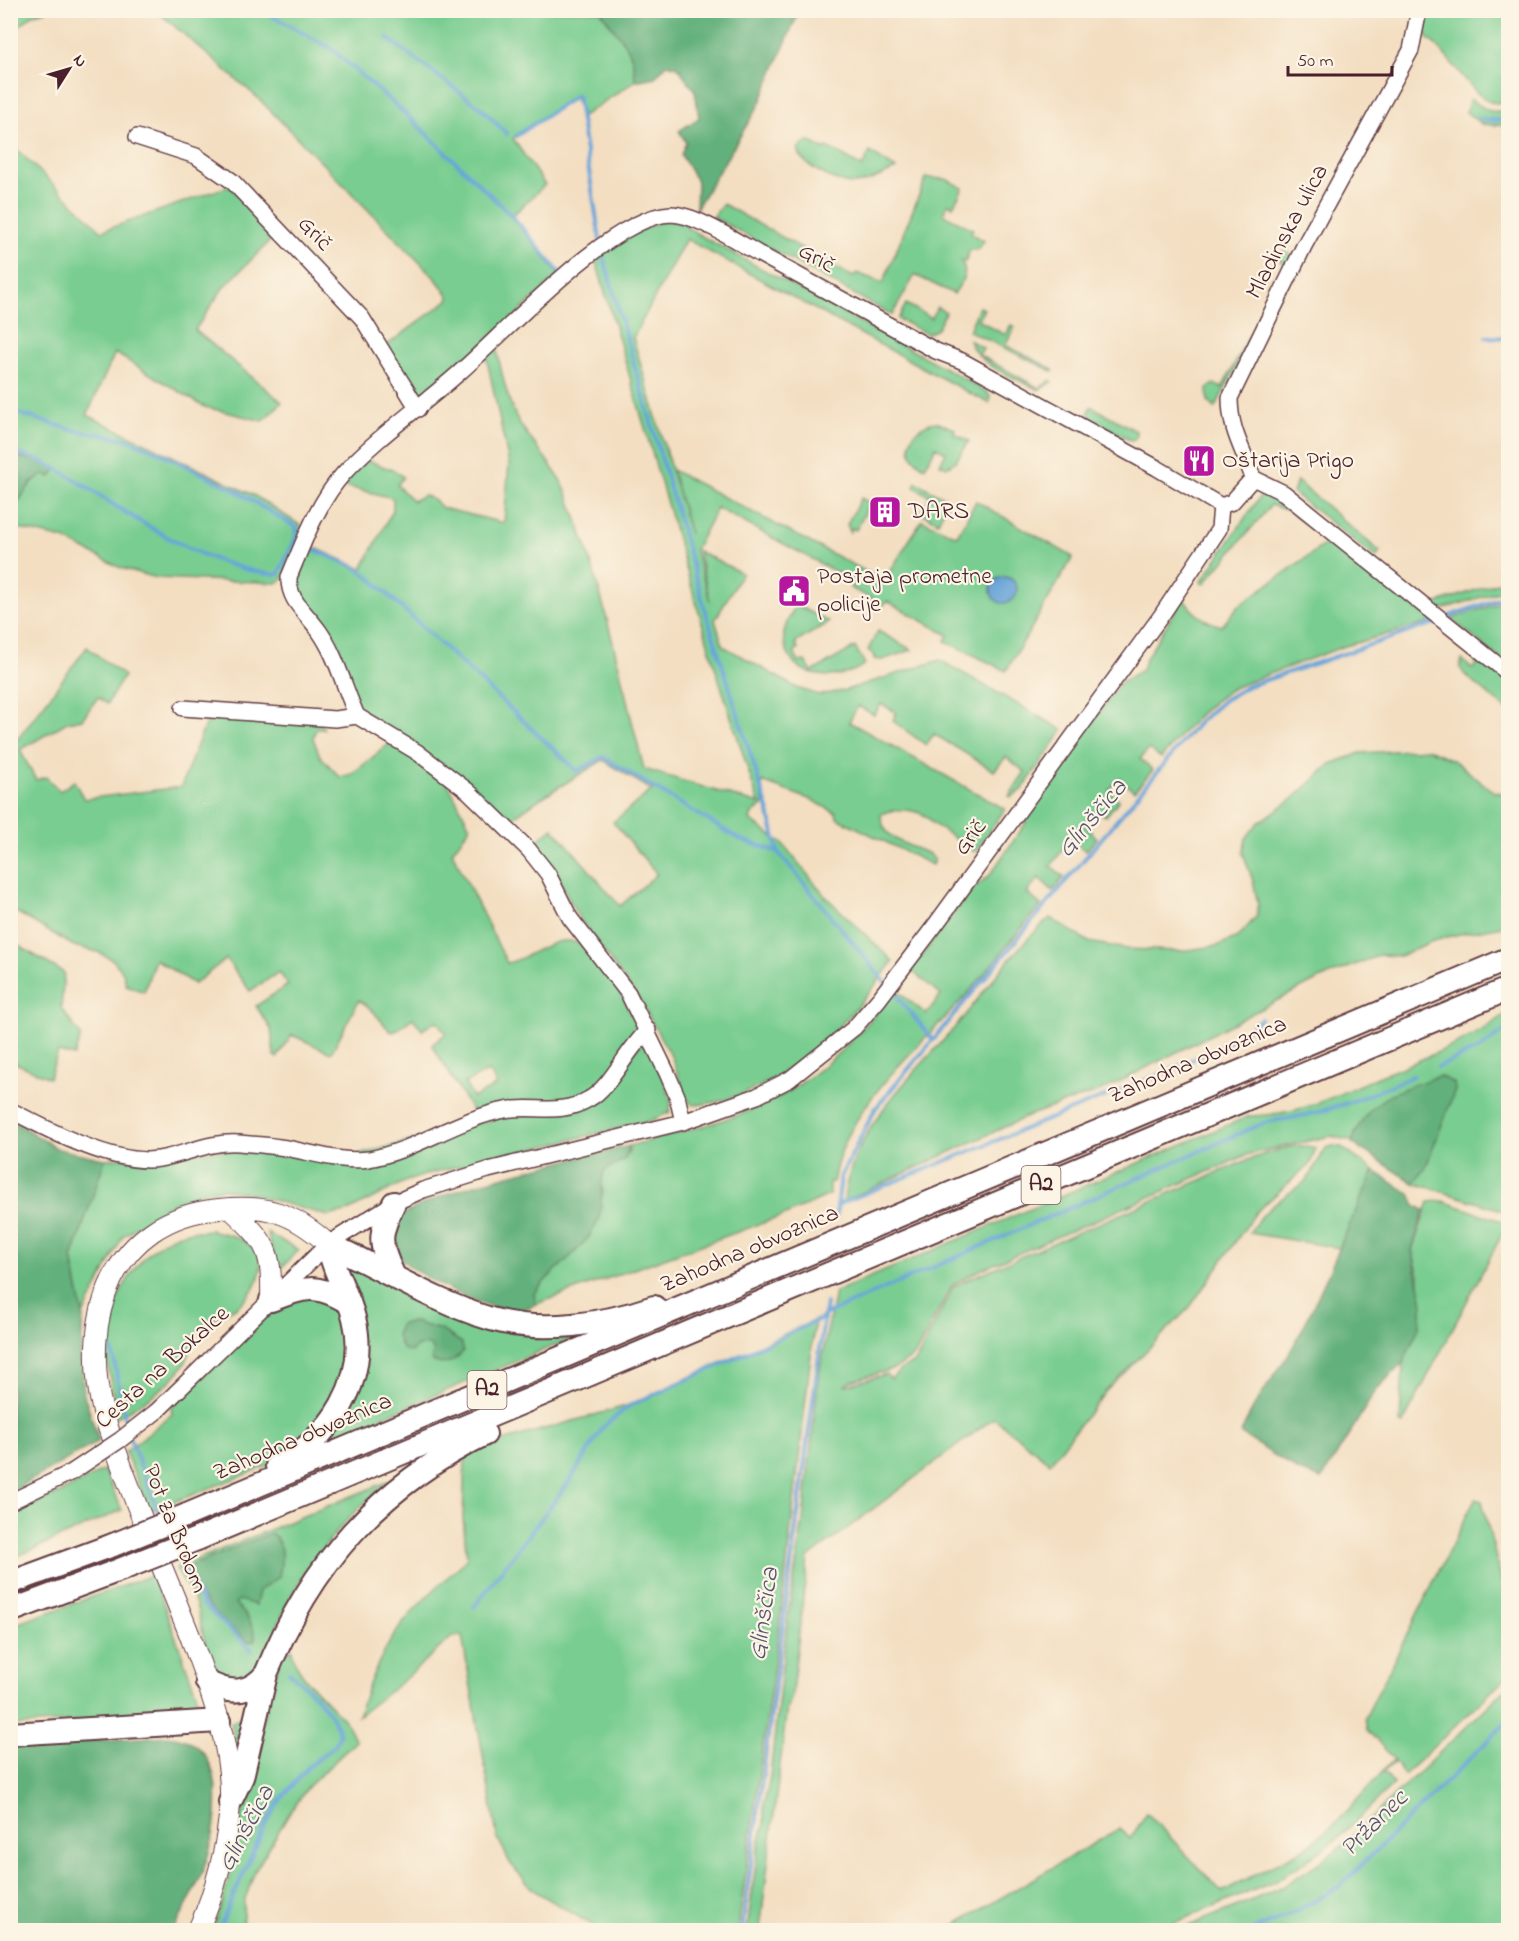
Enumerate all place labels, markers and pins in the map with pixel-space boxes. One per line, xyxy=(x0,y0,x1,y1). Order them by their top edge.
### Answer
restaurant icon: Oštarija Prigo xyxy=(1181,443,1217,479)
place label: Oštarija Prigo xyxy=(1222,444,1354,479)
building icon: DARS xyxy=(867,494,903,530)
place label: DARS xyxy=(907,495,969,530)
place label: Postaja prometne policije xyxy=(817,560,992,623)
public building icon: Postaja prometne policije xyxy=(776,573,812,609)

